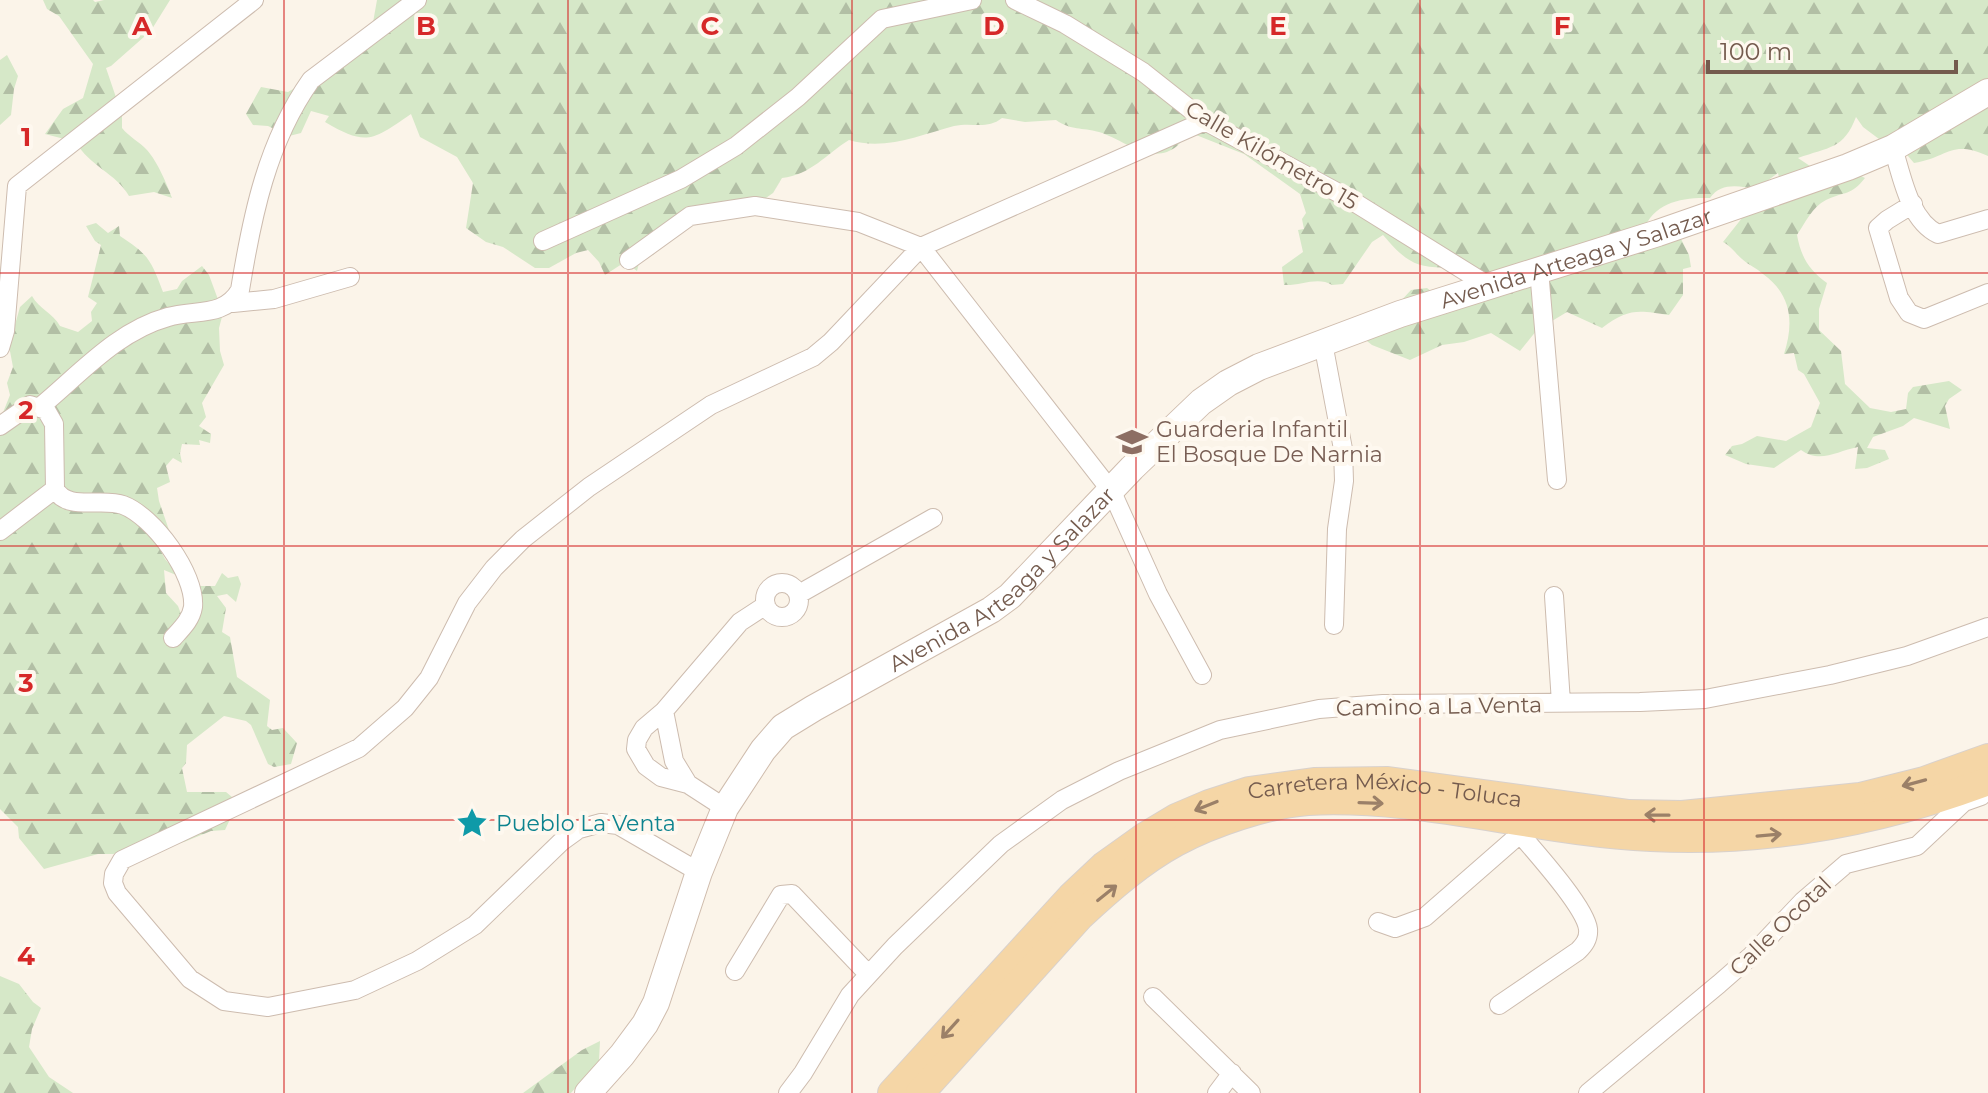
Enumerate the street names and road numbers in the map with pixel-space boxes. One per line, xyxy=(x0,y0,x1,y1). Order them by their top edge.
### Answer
street label: Calle Kilómetro 15 xyxy=(1181,95,1363,216)
street label: Avenida Arteaga y Salazar xyxy=(1437,202,1716,315)
street label: Avenida Arteaga y Salazar xyxy=(884,482,1121,678)
street label: Camino a La Venta xyxy=(1336,691,1542,722)
street label: Carretera México - Toluca xyxy=(1246,768,1524,813)
street label: Calle Ocotal xyxy=(1724,871,1837,982)

